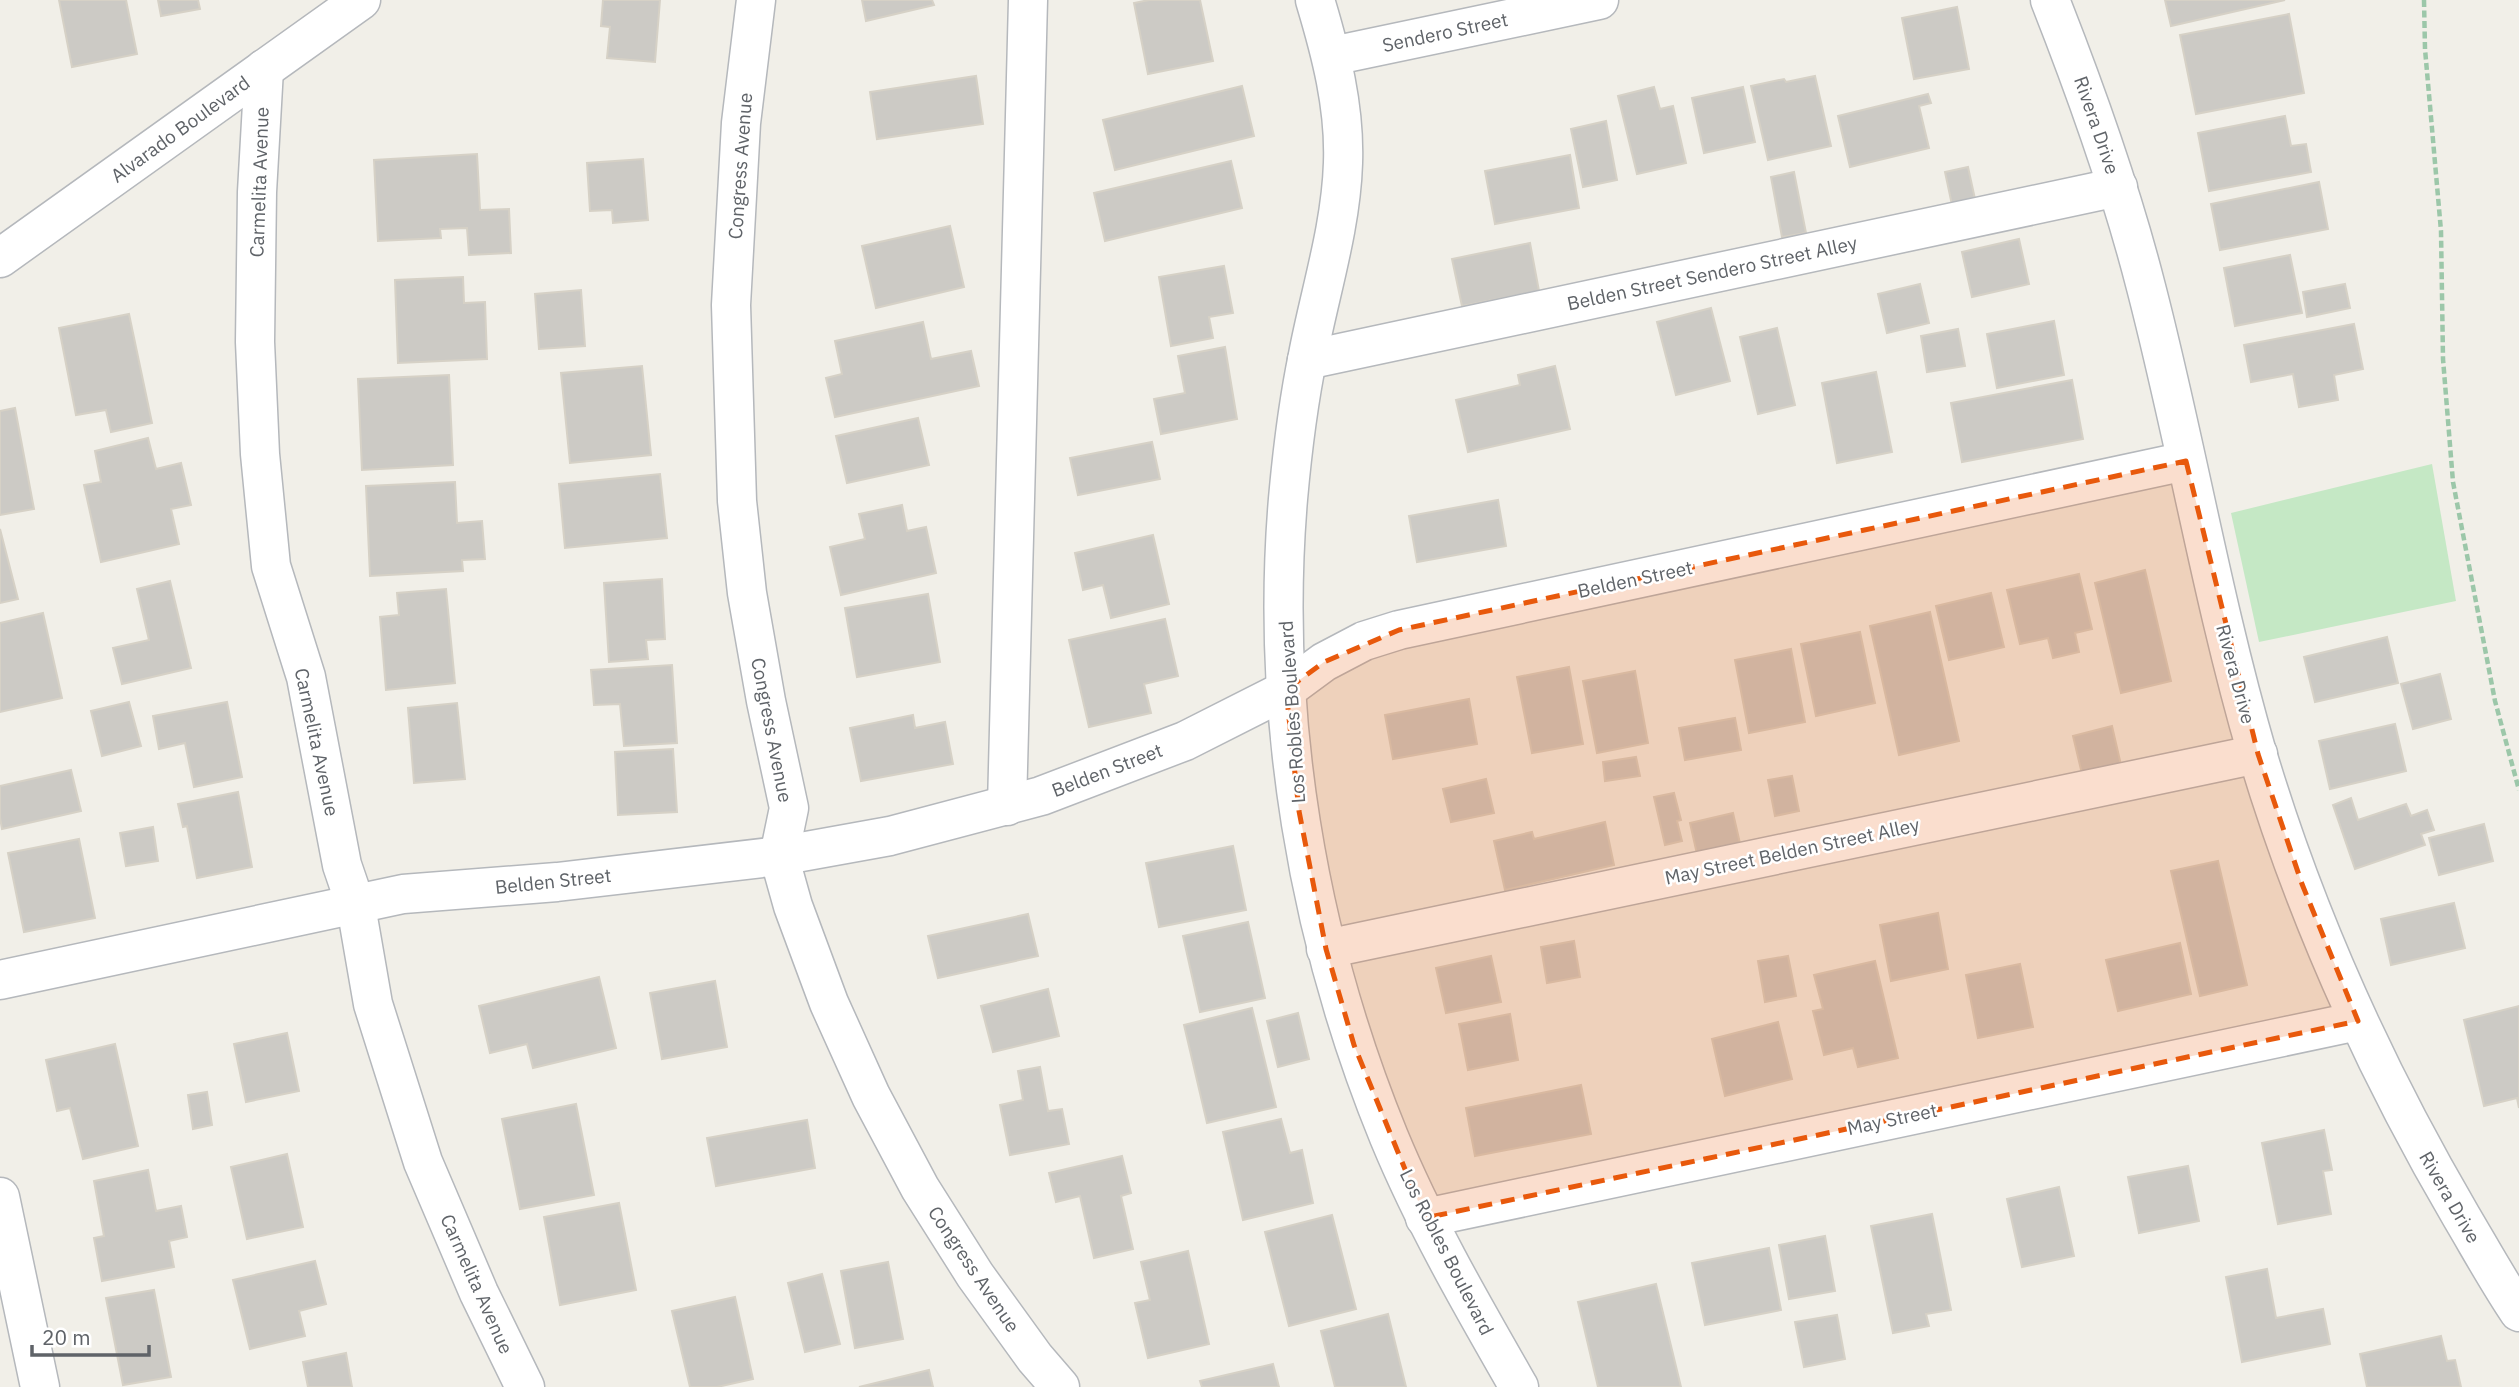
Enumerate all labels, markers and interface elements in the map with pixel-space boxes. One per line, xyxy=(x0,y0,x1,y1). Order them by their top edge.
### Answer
street label: Sendero Street xyxy=(1380,7,1510,57)
street label: Alvarado Boulevard xyxy=(106,70,254,188)
street label: Rivera Drive xyxy=(2069,73,2125,177)
street label: Congress Avenue xyxy=(723,92,757,240)
street label: Carmelita Avenue xyxy=(244,106,274,258)
street label: Belden Street Sendero Street Alley xyxy=(1565,230,1860,315)
street label: Belden Street xyxy=(1575,555,1695,603)
street label: Los Robles Boulevard xyxy=(1274,620,1310,804)
street label: Rivera Drive xyxy=(2211,622,2261,726)
street label: Congress Avenue xyxy=(746,656,798,804)
street label: Carmelita Avenue xyxy=(290,666,344,818)
street label: Belden Street xyxy=(1048,738,1166,802)
street label: May Street Belden Street Alley xyxy=(1663,812,1922,890)
street label: Belden Street xyxy=(494,863,612,899)
street label: May Street xyxy=(1845,1098,1939,1140)
street label: Rivera Drive xyxy=(2414,1147,2486,1247)
street label: Los Robles Boulevard xyxy=(1395,1165,1499,1339)
street label: Congress Avenue xyxy=(923,1201,1025,1337)
street label: Carmelita Avenue xyxy=(435,1210,519,1358)
scale bar xyxy=(32,1314,149,1358)
text: 20 m xyxy=(42,1323,91,1351)

